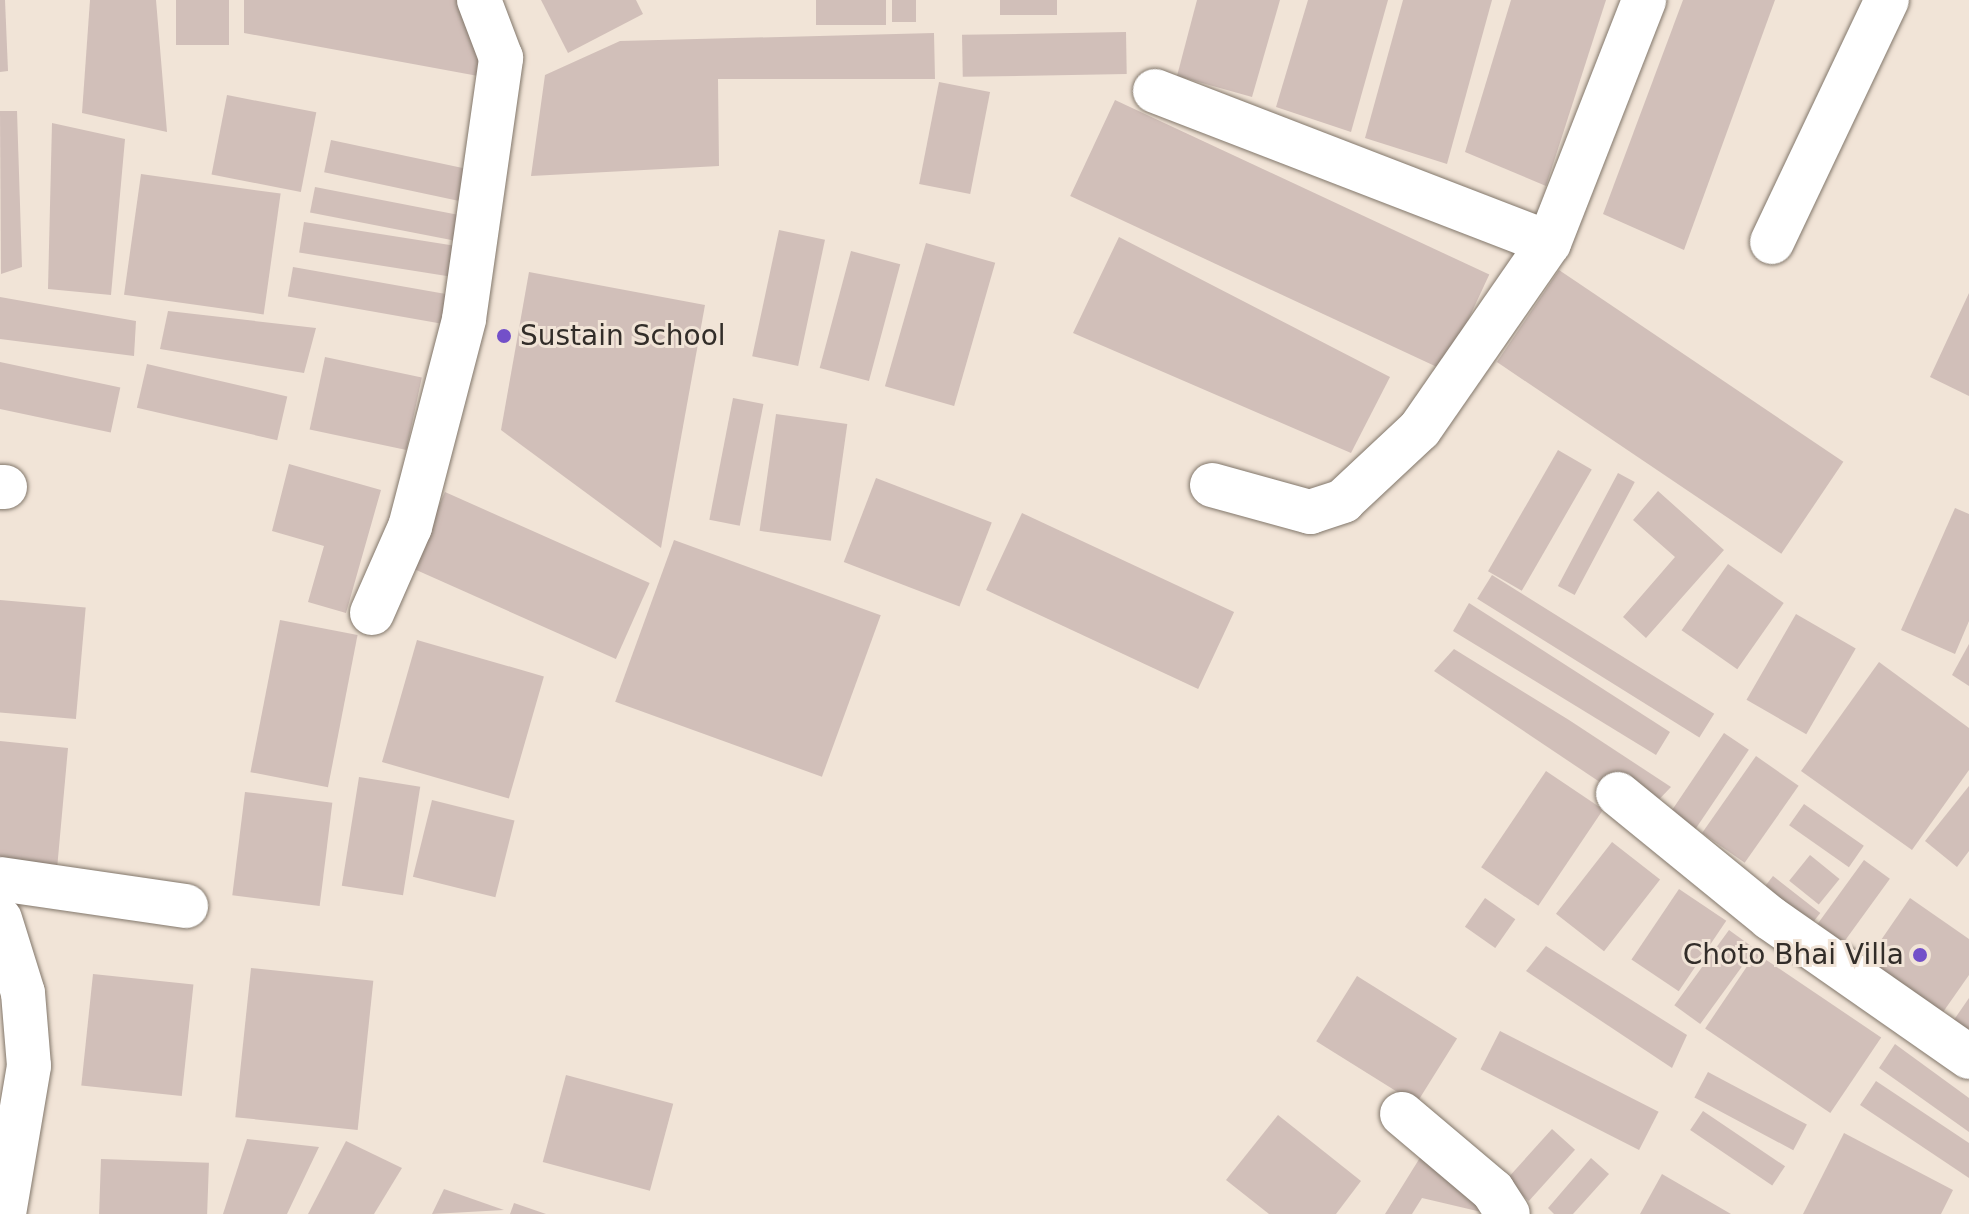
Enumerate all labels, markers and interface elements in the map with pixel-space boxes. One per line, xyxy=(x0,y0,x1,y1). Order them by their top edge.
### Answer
place label: Sustain School xyxy=(520,319,726,353)
marker: Sustain School xyxy=(495,327,513,345)
place label: Choto Bhai Villa xyxy=(1683,938,1904,972)
marker: Choto Bhai Villa xyxy=(1911,946,1929,964)

